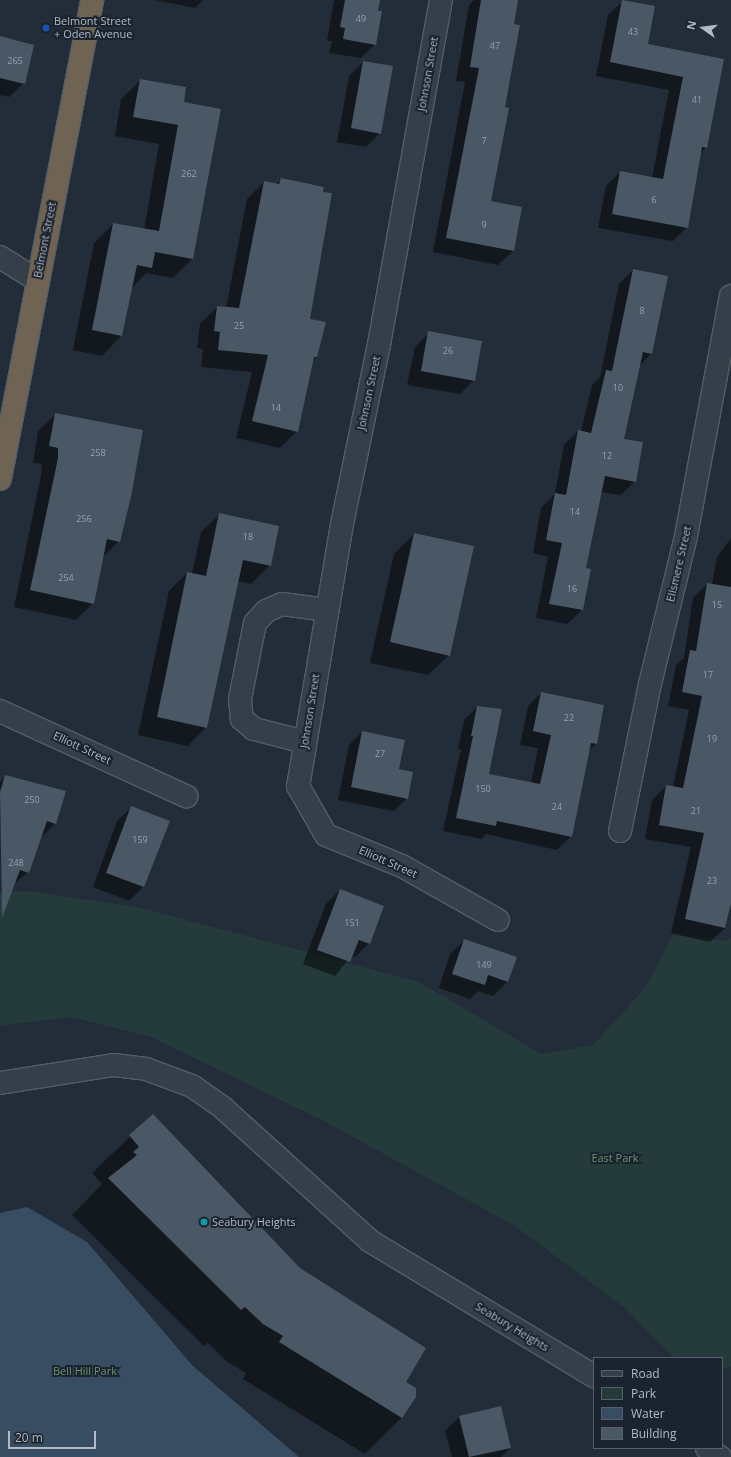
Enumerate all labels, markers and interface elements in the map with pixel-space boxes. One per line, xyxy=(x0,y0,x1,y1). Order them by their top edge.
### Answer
north arrow xyxy=(683,8,723,48)
house number: 49 xyxy=(356,14,366,24)
place label: Belmont Street + Oden Avenue xyxy=(54,15,133,41)
text: N xyxy=(683,19,699,31)
marker: Belmont Street + Oden Avenue xyxy=(41,23,51,33)
house number: 43 xyxy=(628,27,638,37)
street label: Johnson Street xyxy=(415,36,441,112)
house number: 47 xyxy=(490,41,500,51)
house number: 265 xyxy=(7,56,23,66)
house number: 41 xyxy=(692,95,702,105)
house number: 7 xyxy=(481,136,487,146)
house number: 262 xyxy=(181,169,197,179)
house number: 6 xyxy=(651,195,657,205)
street label: Belmont Street xyxy=(31,201,59,279)
house number: 9 xyxy=(481,220,487,230)
house number: 8 xyxy=(639,306,645,316)
house number: 25 xyxy=(234,321,244,331)
house number: 26 xyxy=(443,346,453,356)
street label: Johnson Street xyxy=(355,355,383,431)
house number: 10 xyxy=(613,383,623,393)
house number: 14 xyxy=(271,403,281,413)
house number: 258 xyxy=(90,448,106,458)
house number: 12 xyxy=(602,451,612,461)
house number: 14 xyxy=(570,507,580,517)
house number: 256 xyxy=(76,514,92,524)
street label: Ellsmere Street xyxy=(664,525,694,603)
house number: 18 xyxy=(243,532,253,542)
house number: 254 xyxy=(58,573,74,583)
house number: 16 xyxy=(567,584,577,594)
house number: 15 xyxy=(712,600,722,610)
house number: 17 xyxy=(703,670,713,680)
street label: Johnson Street xyxy=(298,673,322,749)
house number: 22 xyxy=(564,713,574,723)
street label: Elliott Street xyxy=(51,729,113,767)
house number: 19 xyxy=(707,734,717,744)
house number: 27 xyxy=(375,749,385,759)
house number: 150 xyxy=(475,784,491,794)
house number: 250 xyxy=(24,795,40,805)
house number: 24 xyxy=(552,802,562,812)
house number: 21 xyxy=(691,806,701,816)
house number: 159 xyxy=(132,835,148,845)
street label: Elliott Street xyxy=(357,843,419,881)
house number: 248 xyxy=(8,858,24,868)
house number: 23 xyxy=(707,876,717,886)
house number: 151 xyxy=(344,918,360,928)
house number: 149 xyxy=(476,960,492,970)
park label: East Park xyxy=(591,1151,639,1165)
place label: Seabury Heights xyxy=(212,1215,296,1229)
marker: Seabury Heights xyxy=(199,1217,209,1227)
street label: Seabury Heights xyxy=(473,1300,551,1354)
legend xyxy=(593,1357,723,1449)
park label: Bell Hill Park xyxy=(53,1364,117,1378)
text: Road xyxy=(631,1365,660,1382)
text: Park xyxy=(631,1385,656,1402)
text: Water xyxy=(631,1405,665,1422)
scale bar xyxy=(10,1423,98,1449)
text: Building xyxy=(631,1425,676,1442)
text: 20 m xyxy=(15,1429,43,1446)

